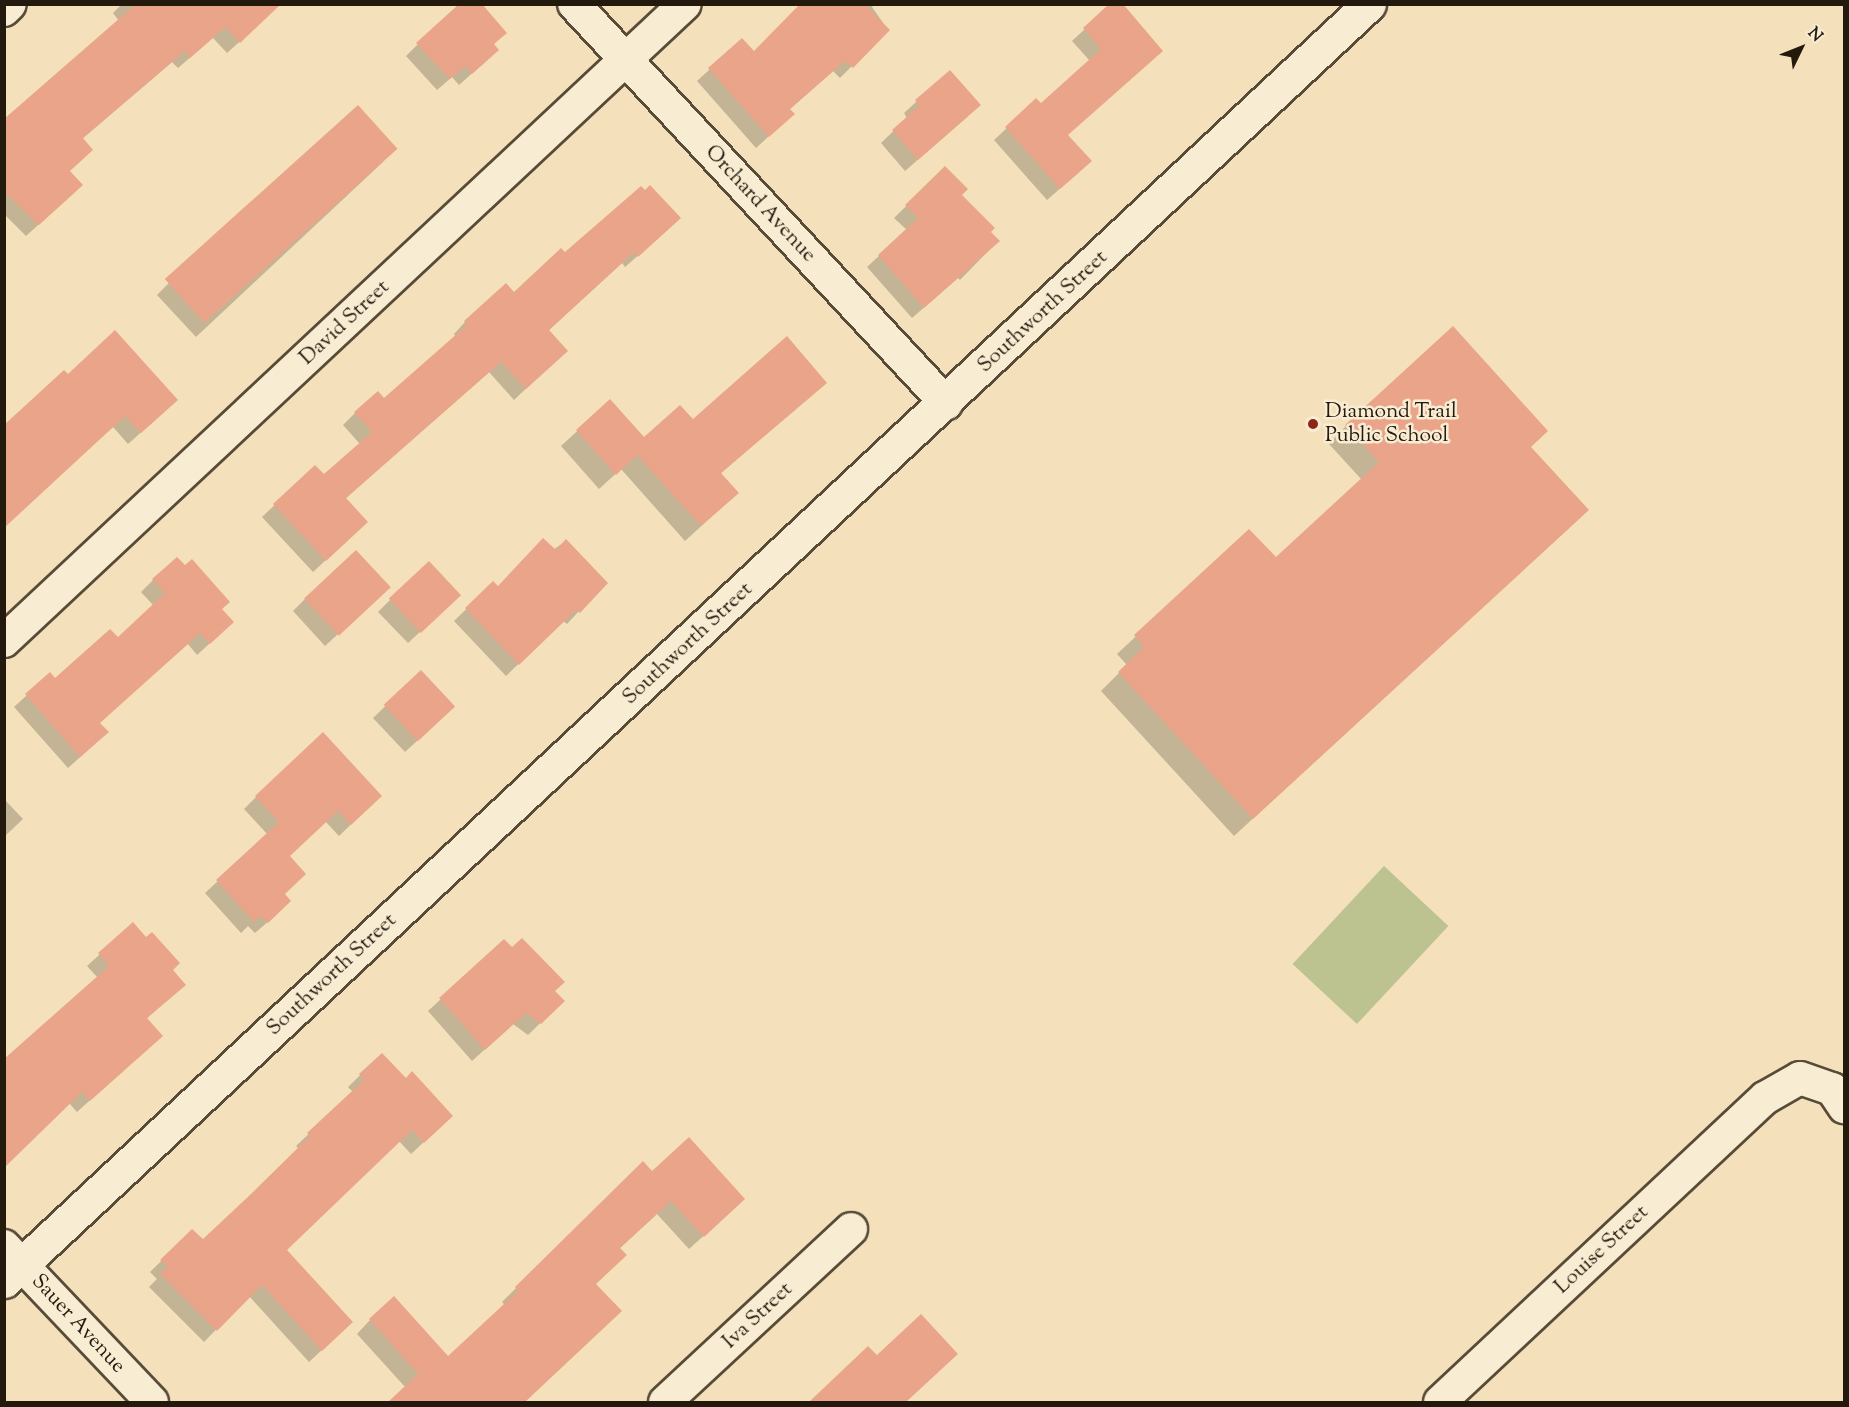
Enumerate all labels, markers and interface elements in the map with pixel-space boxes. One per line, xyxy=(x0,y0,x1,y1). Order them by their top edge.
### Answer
north arrow xyxy=(1771,18,1831,78)
text: N xyxy=(1802,23,1827,48)
street label: Orchard Avenue xyxy=(699,140,821,268)
street label: Southworth Street xyxy=(973,245,1113,379)
street label: David Street xyxy=(295,275,395,371)
place label: Diamond Trail Public School xyxy=(1325,399,1457,449)
marker: Diamond Trail Public School xyxy=(1306,417,1320,431)
street label: Southworth Street xyxy=(618,577,758,711)
street label: Southworth Street xyxy=(262,908,402,1042)
street label: Louise Street xyxy=(1550,1200,1654,1300)
street label: Sauer Avenue xyxy=(26,1269,130,1379)
street label: Iva Street xyxy=(718,1277,798,1355)

